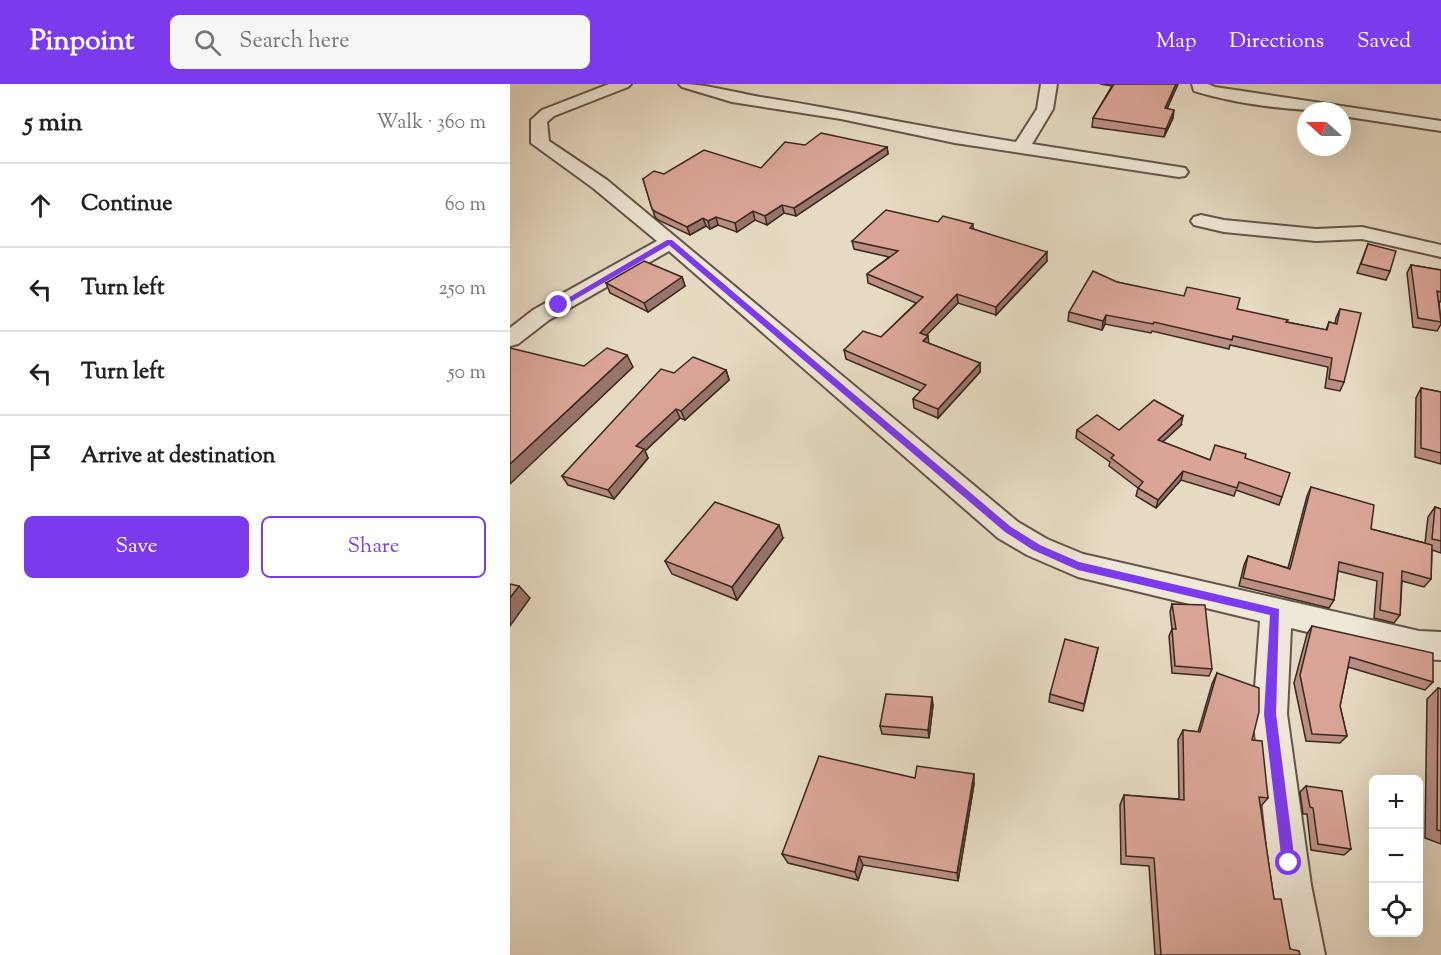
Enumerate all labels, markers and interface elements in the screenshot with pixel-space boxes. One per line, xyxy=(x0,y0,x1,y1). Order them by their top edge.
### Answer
search box xyxy=(170,15,590,69)
text: Pinpoint xyxy=(30,22,134,62)
icon: search xyxy=(191,26,224,59)
text: Search here xyxy=(239,26,350,58)
text: Map xyxy=(1156,27,1196,57)
text: Directions xyxy=(1229,27,1324,57)
text: Saved xyxy=(1357,27,1411,57)
north arrow xyxy=(1297,102,1351,156)
text: 5 min xyxy=(24,105,83,142)
text: Walk · 360 m xyxy=(376,109,486,138)
icon: ahead xyxy=(24,189,57,222)
text: Continue xyxy=(81,189,172,221)
text: 60 m xyxy=(445,191,486,220)
icon: left xyxy=(24,273,57,306)
text: Turn left xyxy=(81,273,164,305)
text: 250 m xyxy=(438,275,486,304)
route end xyxy=(545,291,571,317)
icon: left xyxy=(24,357,57,390)
text: Turn left xyxy=(81,357,164,389)
text: 50 m xyxy=(448,359,486,388)
icon: arrive xyxy=(24,441,57,474)
text: Arrive at destination xyxy=(81,441,276,473)
button: Save xyxy=(24,516,249,578)
button: Share xyxy=(261,516,486,578)
map controls xyxy=(1369,775,1423,937)
button: + xyxy=(1369,775,1423,829)
button: − xyxy=(1369,829,1423,883)
route start xyxy=(1275,849,1301,875)
button: locate xyxy=(1369,883,1423,937)

